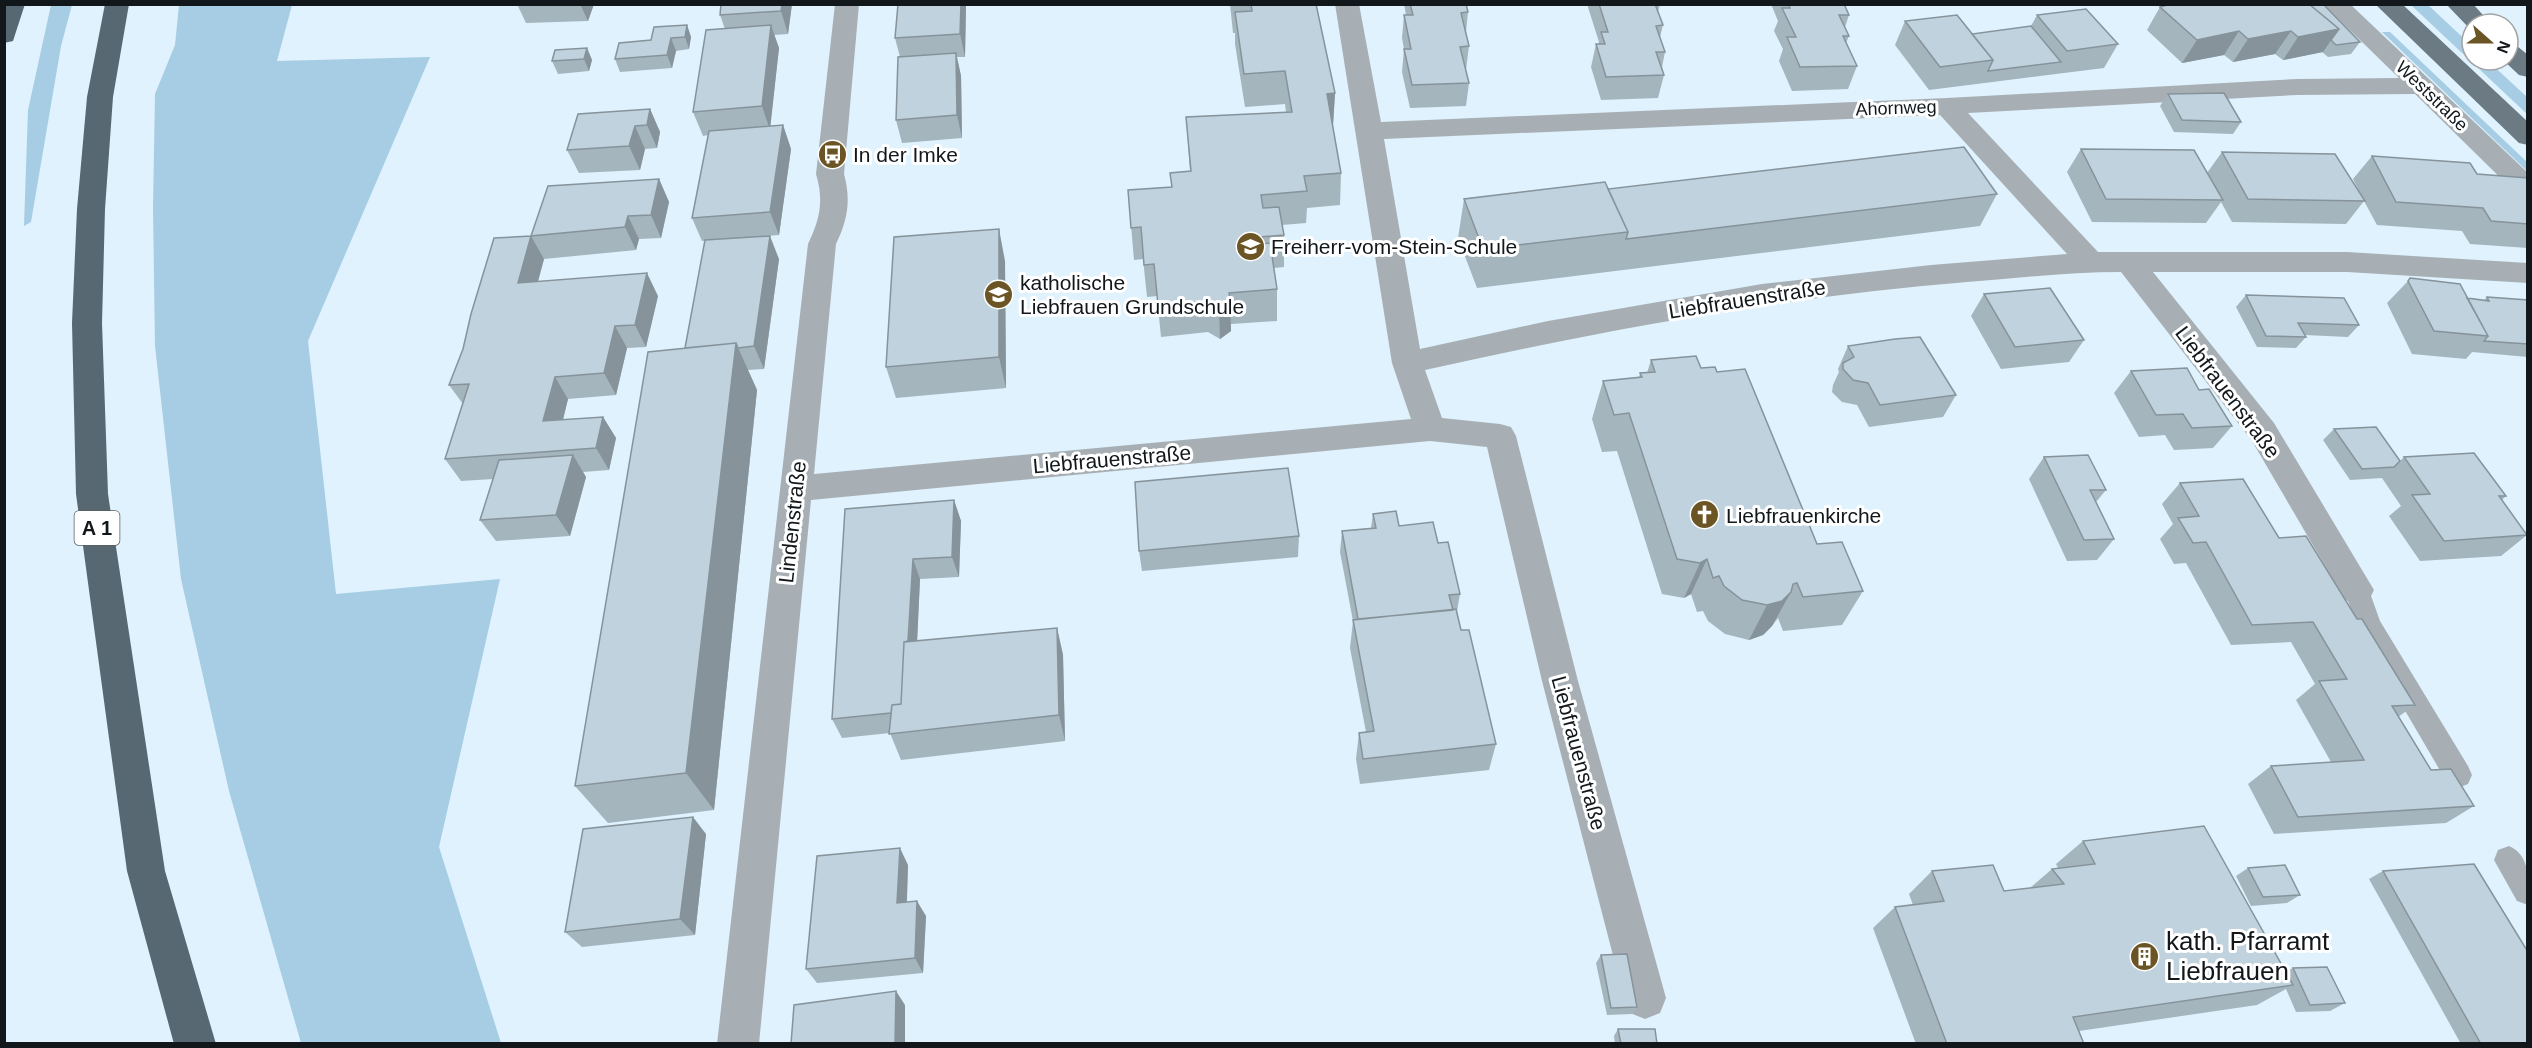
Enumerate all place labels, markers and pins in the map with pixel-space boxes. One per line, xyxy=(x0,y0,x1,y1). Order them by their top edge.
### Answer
bus stop icon: In der Imke xyxy=(816,138,848,170)
place label: In der Imke xyxy=(853,143,958,166)
school or university icon: Freiherr-vom-Stein-Schule xyxy=(1234,230,1266,262)
place label: Freiherr-vom-Stein-Schule xyxy=(1271,235,1517,258)
place label: katholische Liebfrauen Grundschule xyxy=(1020,271,1244,318)
school or university icon: katholische Liebfrauen Grundschule xyxy=(983,278,1015,310)
church icon: Liebfrauenkirche xyxy=(1689,499,1721,531)
place label: Liebfrauenkirche xyxy=(1726,504,1881,527)
place label: kath. Pfarramt Liebfrauen xyxy=(2166,926,2330,986)
building icon: kath. Pfarramt Liebfrauen xyxy=(2129,940,2161,972)

